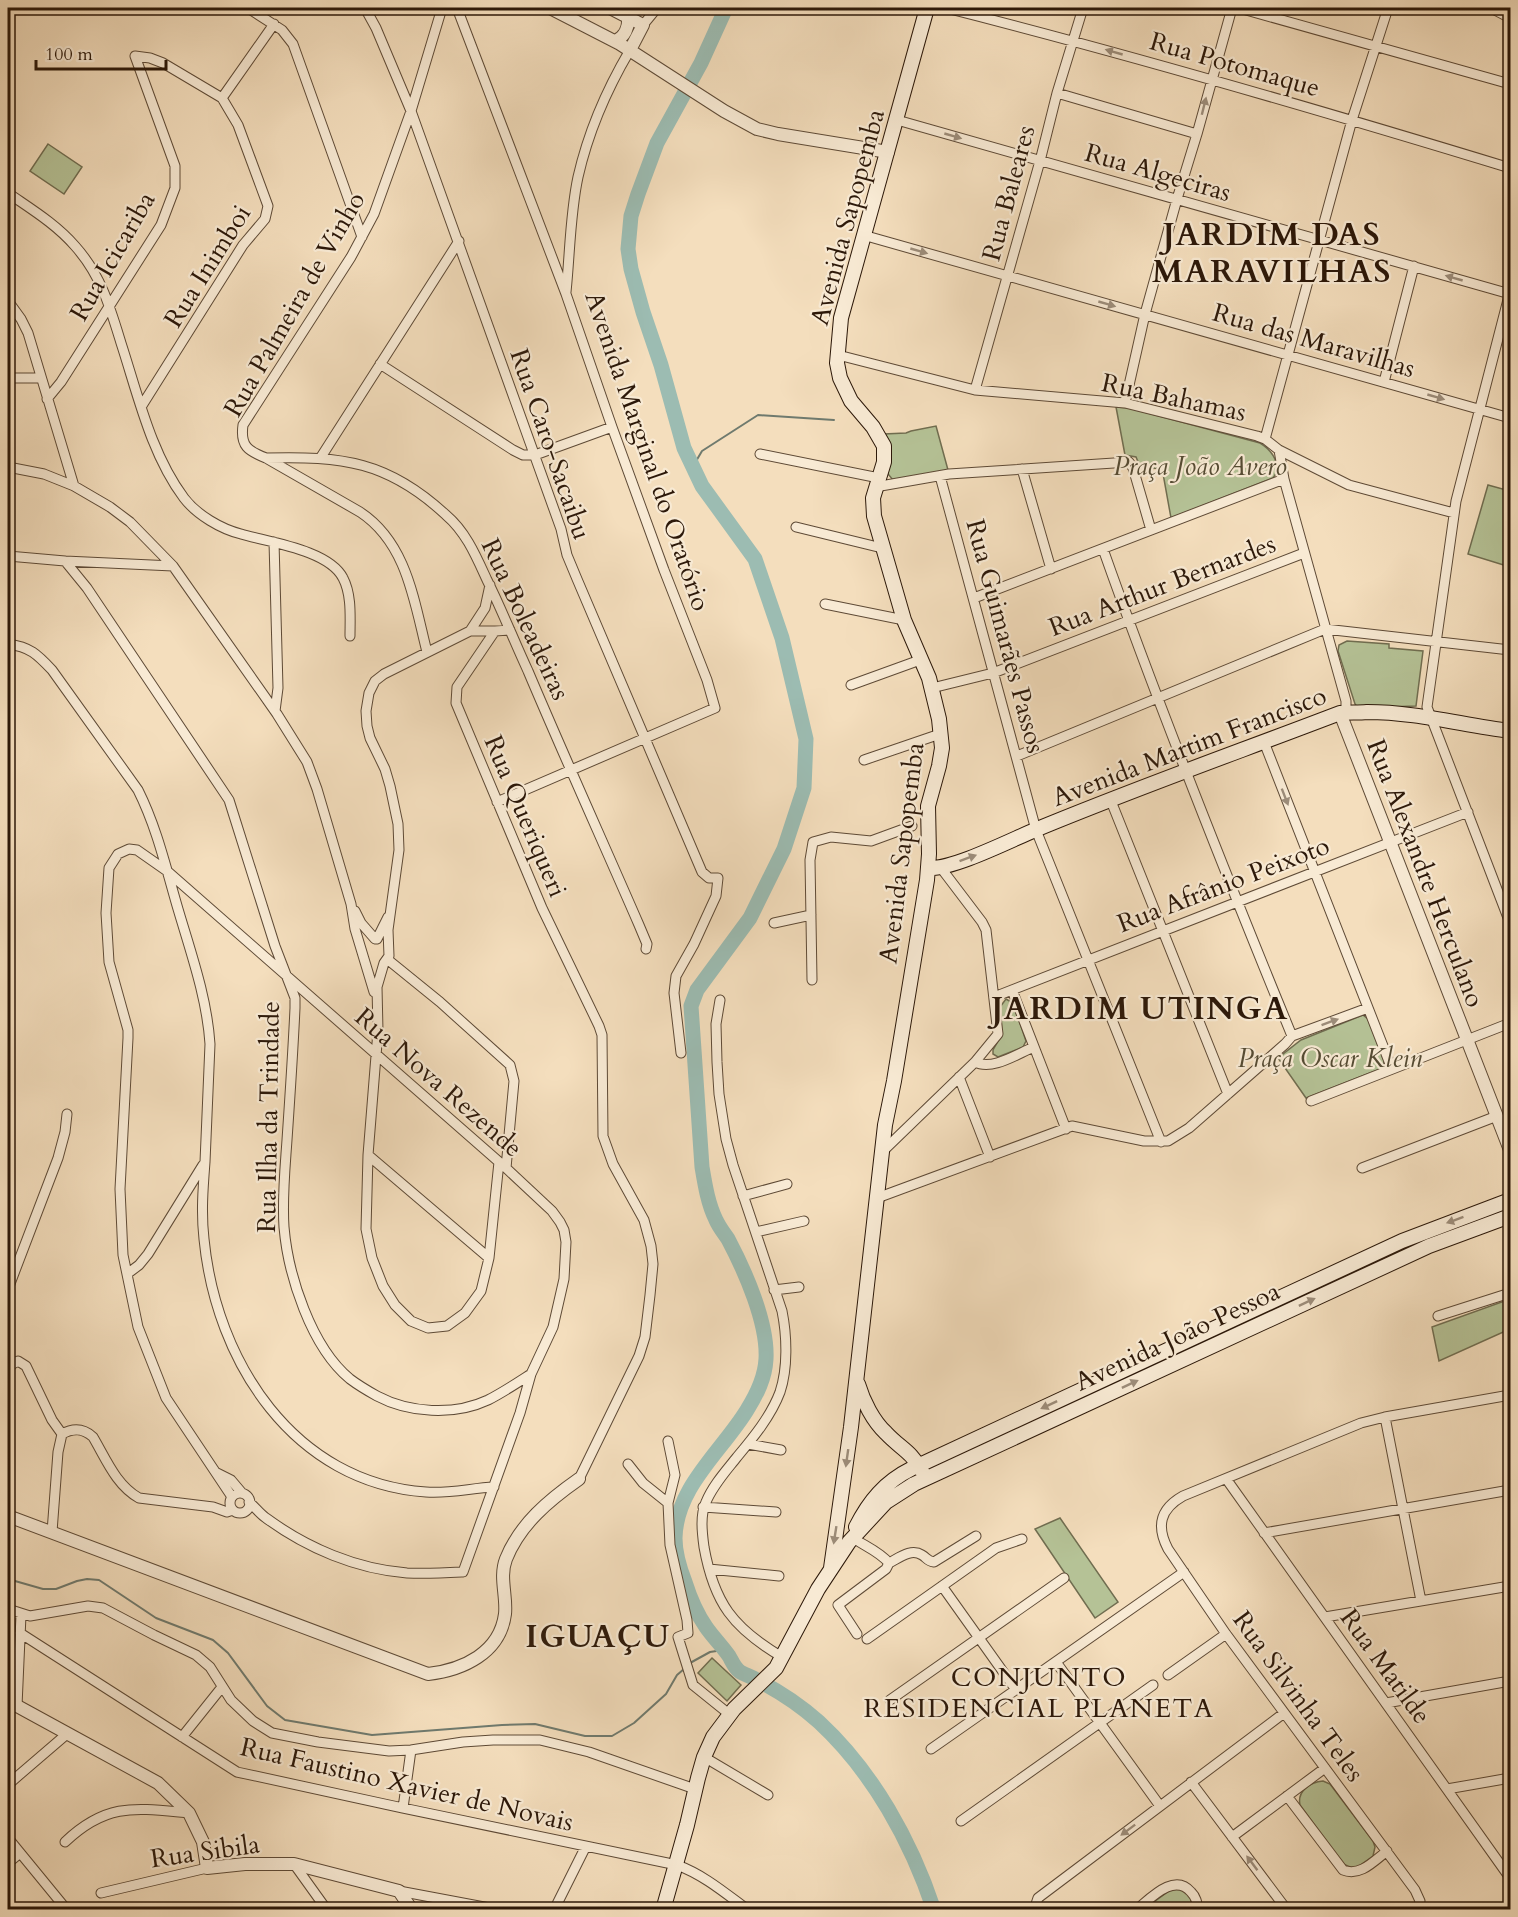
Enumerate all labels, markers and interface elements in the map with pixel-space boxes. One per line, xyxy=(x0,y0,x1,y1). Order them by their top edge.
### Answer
street label: Rua Potomaque xyxy=(1146,23,1324,105)
scale bar xyxy=(36,33,166,71)
text: 100 m xyxy=(45,42,93,67)
one-way arrow xyxy=(1105,46,1124,56)
one-way arrow xyxy=(1200,97,1210,116)
street label: Avenida Sapopemba xyxy=(802,105,893,329)
street label: Rua Baleares xyxy=(974,121,1043,265)
one-way arrow xyxy=(945,132,963,141)
street label: Rua Algeciras xyxy=(1081,135,1235,210)
street label: Rua Icicariba xyxy=(61,185,163,327)
street label: Rua Palmeira de Vinho xyxy=(216,185,373,423)
street label: Rua Inimboi xyxy=(156,198,259,334)
district label: JARDIM DAS MARAVILHAS xyxy=(1152,213,1392,294)
one-way arrow xyxy=(911,247,929,256)
one-way arrow xyxy=(1445,273,1463,282)
street label: Avenida Marginal do Oratório xyxy=(576,287,719,615)
street label: Rua das Maravilhas xyxy=(1209,295,1419,386)
one-way arrow xyxy=(1098,300,1116,309)
street label: Rua Caro-Sacaibu xyxy=(501,344,600,544)
street label: Rua Bahamas xyxy=(1098,365,1249,430)
one-way arrow xyxy=(1427,393,1445,402)
park label: Praça João Avero xyxy=(1113,449,1287,484)
street label: Rua Guimarães Passos xyxy=(957,515,1054,757)
street label: Rua Arthur Bernardes xyxy=(1044,526,1281,645)
street label: Rua Boleadeiras xyxy=(473,533,578,706)
street label: Avenida Martim Francisco xyxy=(1047,678,1331,815)
street label: Rua Queriqueri xyxy=(476,730,575,902)
street label: Rua Alexandre Herculano xyxy=(1358,734,1493,1012)
street label: Avenida Sapopemba xyxy=(871,740,932,966)
one-way arrow xyxy=(1281,788,1290,806)
street label: Rua Afrânio Peixoto xyxy=(1112,828,1334,941)
one-way arrow xyxy=(959,852,977,862)
district label: JARDIM UTINGA xyxy=(987,987,1289,1031)
street label: Rua Nova Rezende xyxy=(347,1000,530,1165)
street label: Rua Ilha da Trindade xyxy=(249,1001,288,1233)
one-way arrow xyxy=(1321,1017,1339,1027)
park label: Praça Oscar Klein xyxy=(1238,1041,1423,1076)
one-way arrow xyxy=(1446,1215,1464,1225)
street label: Avenida João Pessoa xyxy=(1069,1274,1286,1399)
one-way arrow xyxy=(1299,1298,1316,1307)
one-way arrow xyxy=(1122,1380,1139,1389)
one-way arrow xyxy=(1040,1400,1057,1409)
one-way arrow xyxy=(842,1449,851,1468)
one-way arrow xyxy=(830,1525,839,1544)
street label: Rua Matilde xyxy=(1332,1602,1439,1731)
street label: Rua Silvinha Teles xyxy=(1225,1604,1372,1789)
district label: IGUAÇU xyxy=(525,1615,671,1659)
district label: CONJUNTO RESIDENCIAL PLANETA xyxy=(863,1659,1215,1727)
street label: Rua Faustino Xavier de Novais xyxy=(237,1729,577,1840)
one-way arrow xyxy=(1120,1824,1136,1837)
street label: Rua Sibila xyxy=(148,1827,262,1876)
one-way arrow xyxy=(1246,1855,1258,1871)

